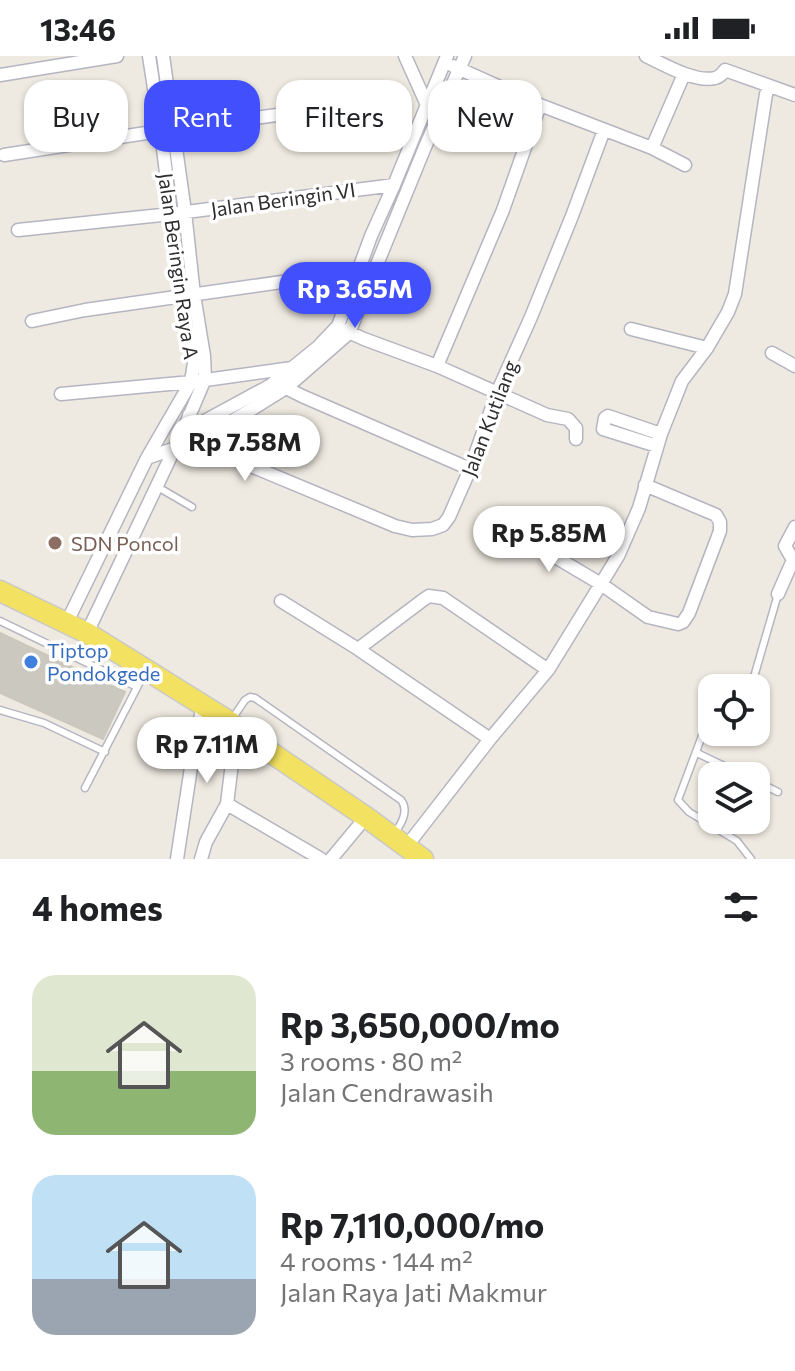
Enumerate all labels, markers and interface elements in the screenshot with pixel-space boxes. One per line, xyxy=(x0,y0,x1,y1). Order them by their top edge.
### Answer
text: 13:46 xyxy=(40,10,116,47)
chip: Buy xyxy=(24,80,128,152)
chip: Rent xyxy=(144,80,260,152)
chip: Filters xyxy=(276,80,412,152)
chip: New xyxy=(428,80,542,152)
street label: Jalan Beringin Raya A xyxy=(154,171,204,361)
street label: Jalan Beringin VI xyxy=(209,177,357,221)
pin: Rp 3.65M xyxy=(272,262,438,330)
text: Rp 3.65M xyxy=(297,272,413,303)
street label: Jalan Kutilang xyxy=(456,356,522,480)
pin: Rp 7.58M xyxy=(162,415,328,483)
text: Rp 7.58M xyxy=(188,425,302,456)
pin: Rp 5.85M xyxy=(466,506,632,574)
text: Rp 5.85M xyxy=(491,516,607,547)
place label: SDN Poncol xyxy=(71,531,179,555)
marker: SDN Poncol xyxy=(46,534,64,552)
place label: Tiptop Pondokgede xyxy=(47,638,160,685)
marker: Tiptop Pondokgede xyxy=(22,653,40,671)
map controls xyxy=(698,674,770,834)
button: locate xyxy=(698,674,770,746)
pin: Rp 7.11M xyxy=(124,717,290,785)
text: Rp 7.11M xyxy=(155,727,259,758)
button: layers xyxy=(698,762,770,834)
icon: filters xyxy=(719,885,763,929)
text: 4 homes xyxy=(32,886,163,928)
text: Rp 3,650,000/mo xyxy=(280,1003,560,1045)
icon: home xyxy=(96,1007,192,1103)
text: 3 rooms · 80 m² xyxy=(280,1045,462,1076)
text: Jalan Cendrawasih xyxy=(280,1076,494,1107)
text: Rp 7,110,000/mo xyxy=(280,1203,544,1245)
icon: home xyxy=(96,1207,192,1303)
text: 4 rooms · 144 m² xyxy=(280,1245,473,1276)
text: Jalan Raya Jati Makmur xyxy=(280,1276,547,1307)

